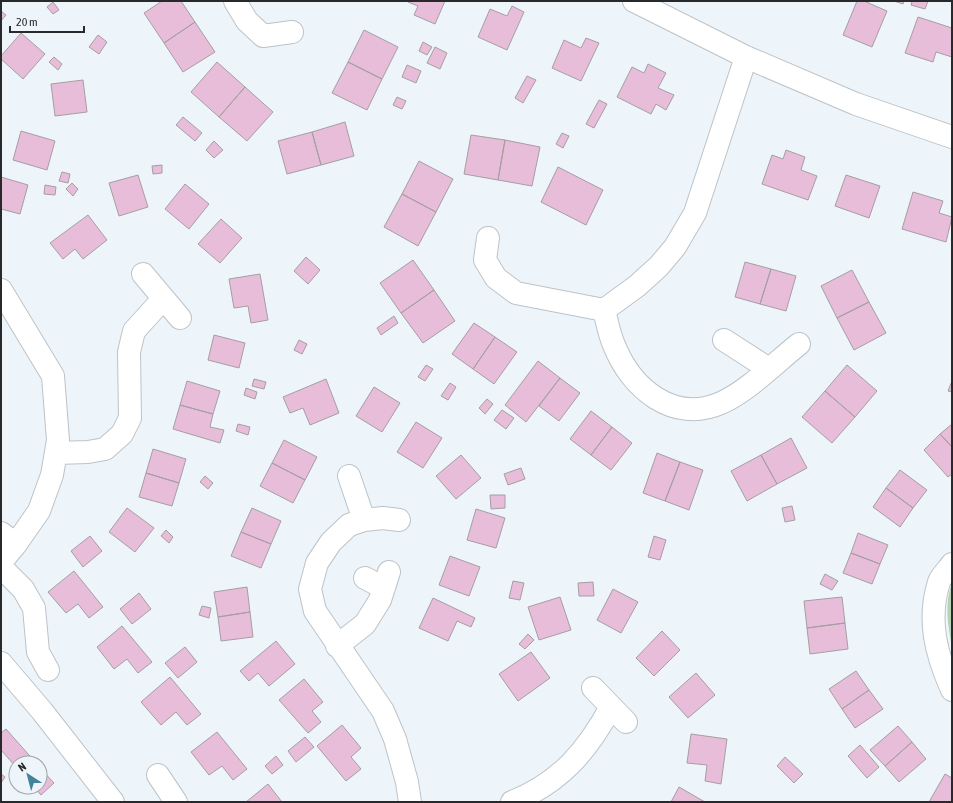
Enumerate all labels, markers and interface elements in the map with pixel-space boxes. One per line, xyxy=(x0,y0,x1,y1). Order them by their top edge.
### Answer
scale bar xyxy=(10,8,84,34)
text: 20 m xyxy=(16,15,38,29)
north arrow xyxy=(8,755,48,795)
text: N xyxy=(16,760,28,774)

